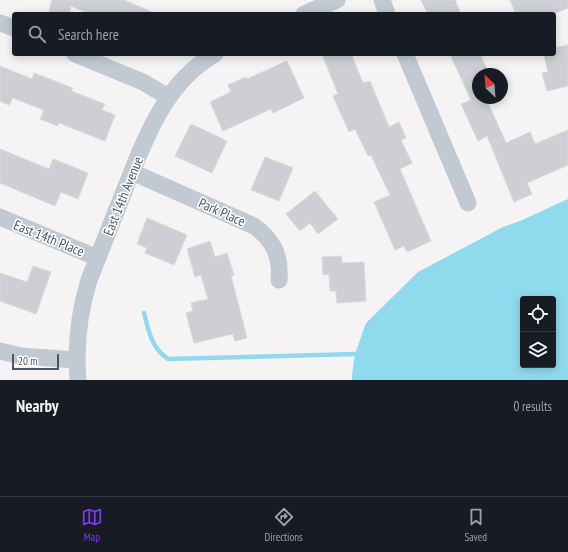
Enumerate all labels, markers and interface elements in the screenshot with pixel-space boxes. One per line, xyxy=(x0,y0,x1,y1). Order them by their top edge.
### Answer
search box xyxy=(12,12,556,56)
icon: search xyxy=(26,23,48,45)
text: Search here xyxy=(58,25,119,44)
north arrow xyxy=(472,68,508,104)
street label: East 14th Avenue xyxy=(99,154,147,238)
street label: Park Place xyxy=(196,194,248,230)
street label: East 14th Place xyxy=(11,216,87,260)
map controls xyxy=(520,296,556,368)
button: locate xyxy=(520,296,556,332)
button: layers xyxy=(520,332,556,368)
scale bar xyxy=(12,352,59,371)
text: 20 m xyxy=(18,354,37,368)
text: Nearby xyxy=(16,395,59,417)
text: 0 results xyxy=(513,398,552,415)
tab: Map xyxy=(81,506,103,544)
tab: Directions xyxy=(265,506,303,544)
tab: Saved xyxy=(464,506,487,544)

